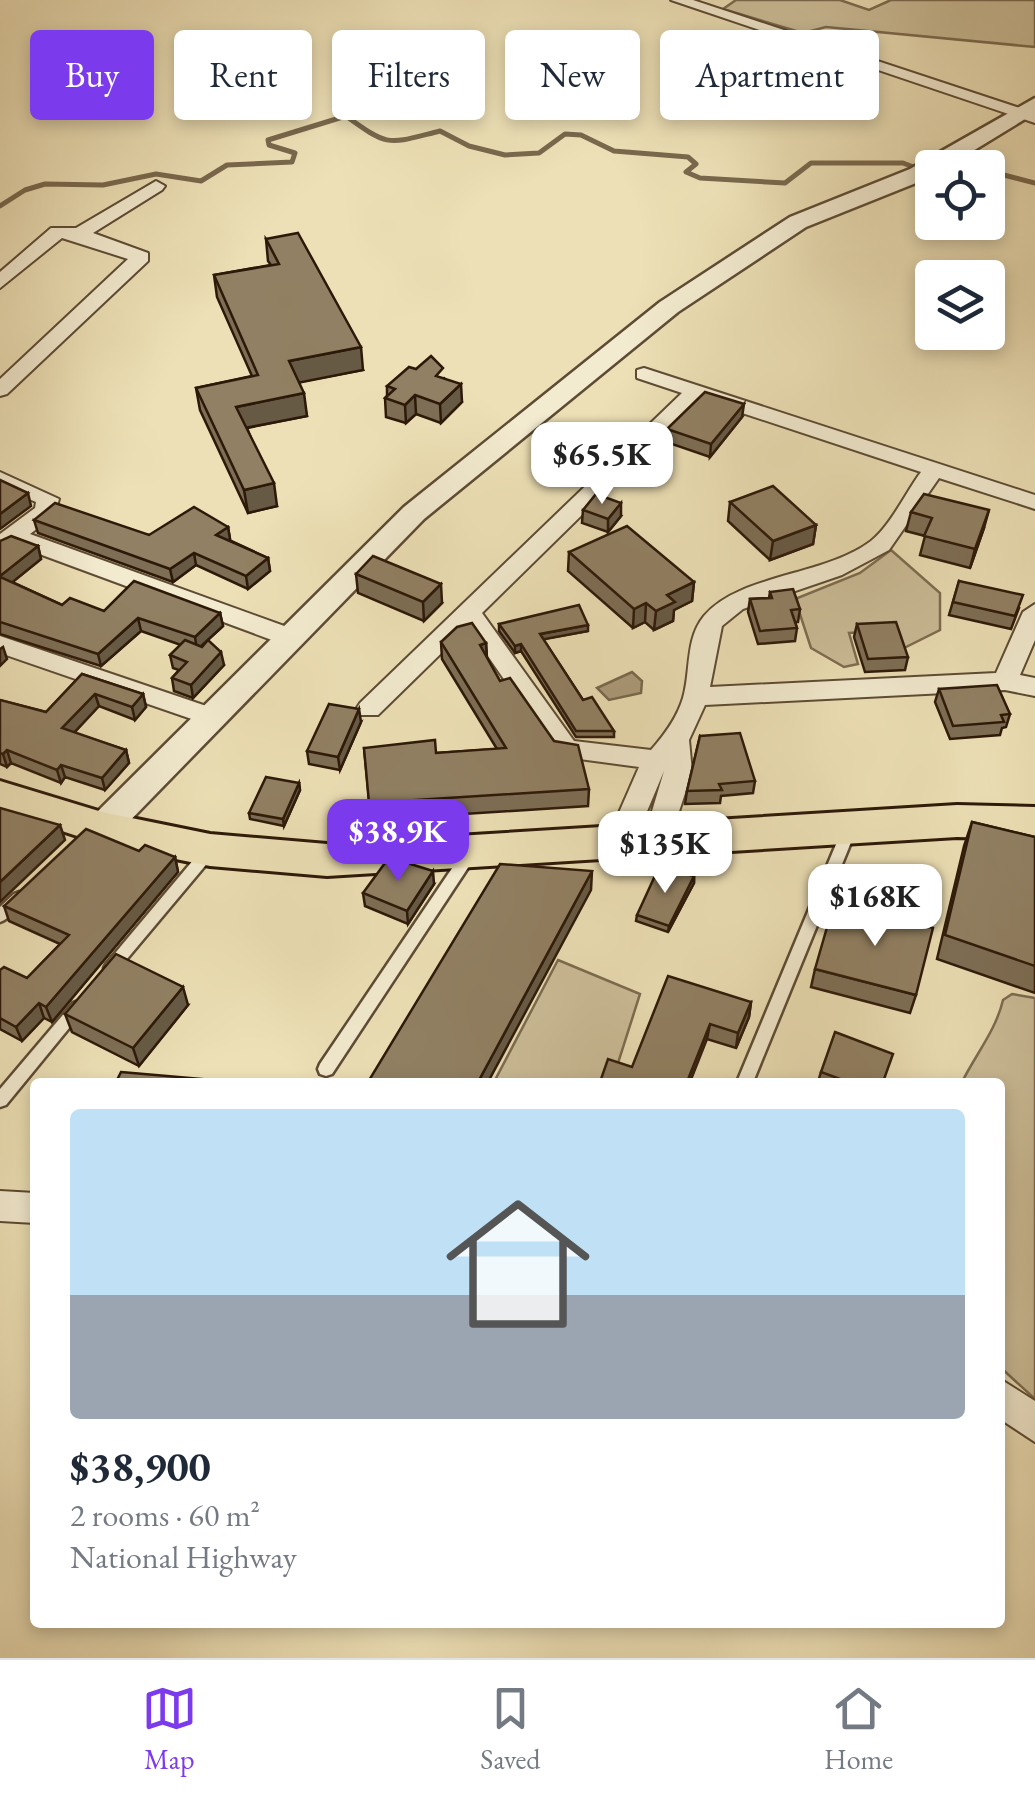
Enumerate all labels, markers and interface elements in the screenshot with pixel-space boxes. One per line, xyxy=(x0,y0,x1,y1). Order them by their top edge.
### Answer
chip: Buy xyxy=(30,30,154,120)
chip: Rent xyxy=(174,30,312,120)
chip: Filters xyxy=(332,30,485,120)
chip: New xyxy=(505,30,640,120)
chip: Apartment xyxy=(660,30,879,120)
map controls xyxy=(915,150,1005,350)
button: locate xyxy=(915,150,1005,240)
button: layers xyxy=(915,260,1005,350)
pin: $65.5K xyxy=(521,422,683,507)
text: $65.5K xyxy=(553,433,651,475)
pin: $38.9K xyxy=(317,799,479,884)
text: $38.9K xyxy=(349,810,447,852)
pin: $135K xyxy=(595,811,735,896)
text: $135K xyxy=(620,822,710,864)
pin: $168K xyxy=(805,864,945,949)
text: $168K xyxy=(830,875,920,917)
icon: home xyxy=(428,1174,608,1354)
text: $38,900 xyxy=(70,1439,211,1494)
text: 2 rooms · 60 m² xyxy=(70,1494,260,1536)
text: National Highway xyxy=(70,1536,297,1578)
tab: Map xyxy=(142,1681,197,1777)
tab: Saved xyxy=(480,1681,540,1777)
tab: Home xyxy=(824,1681,893,1777)

